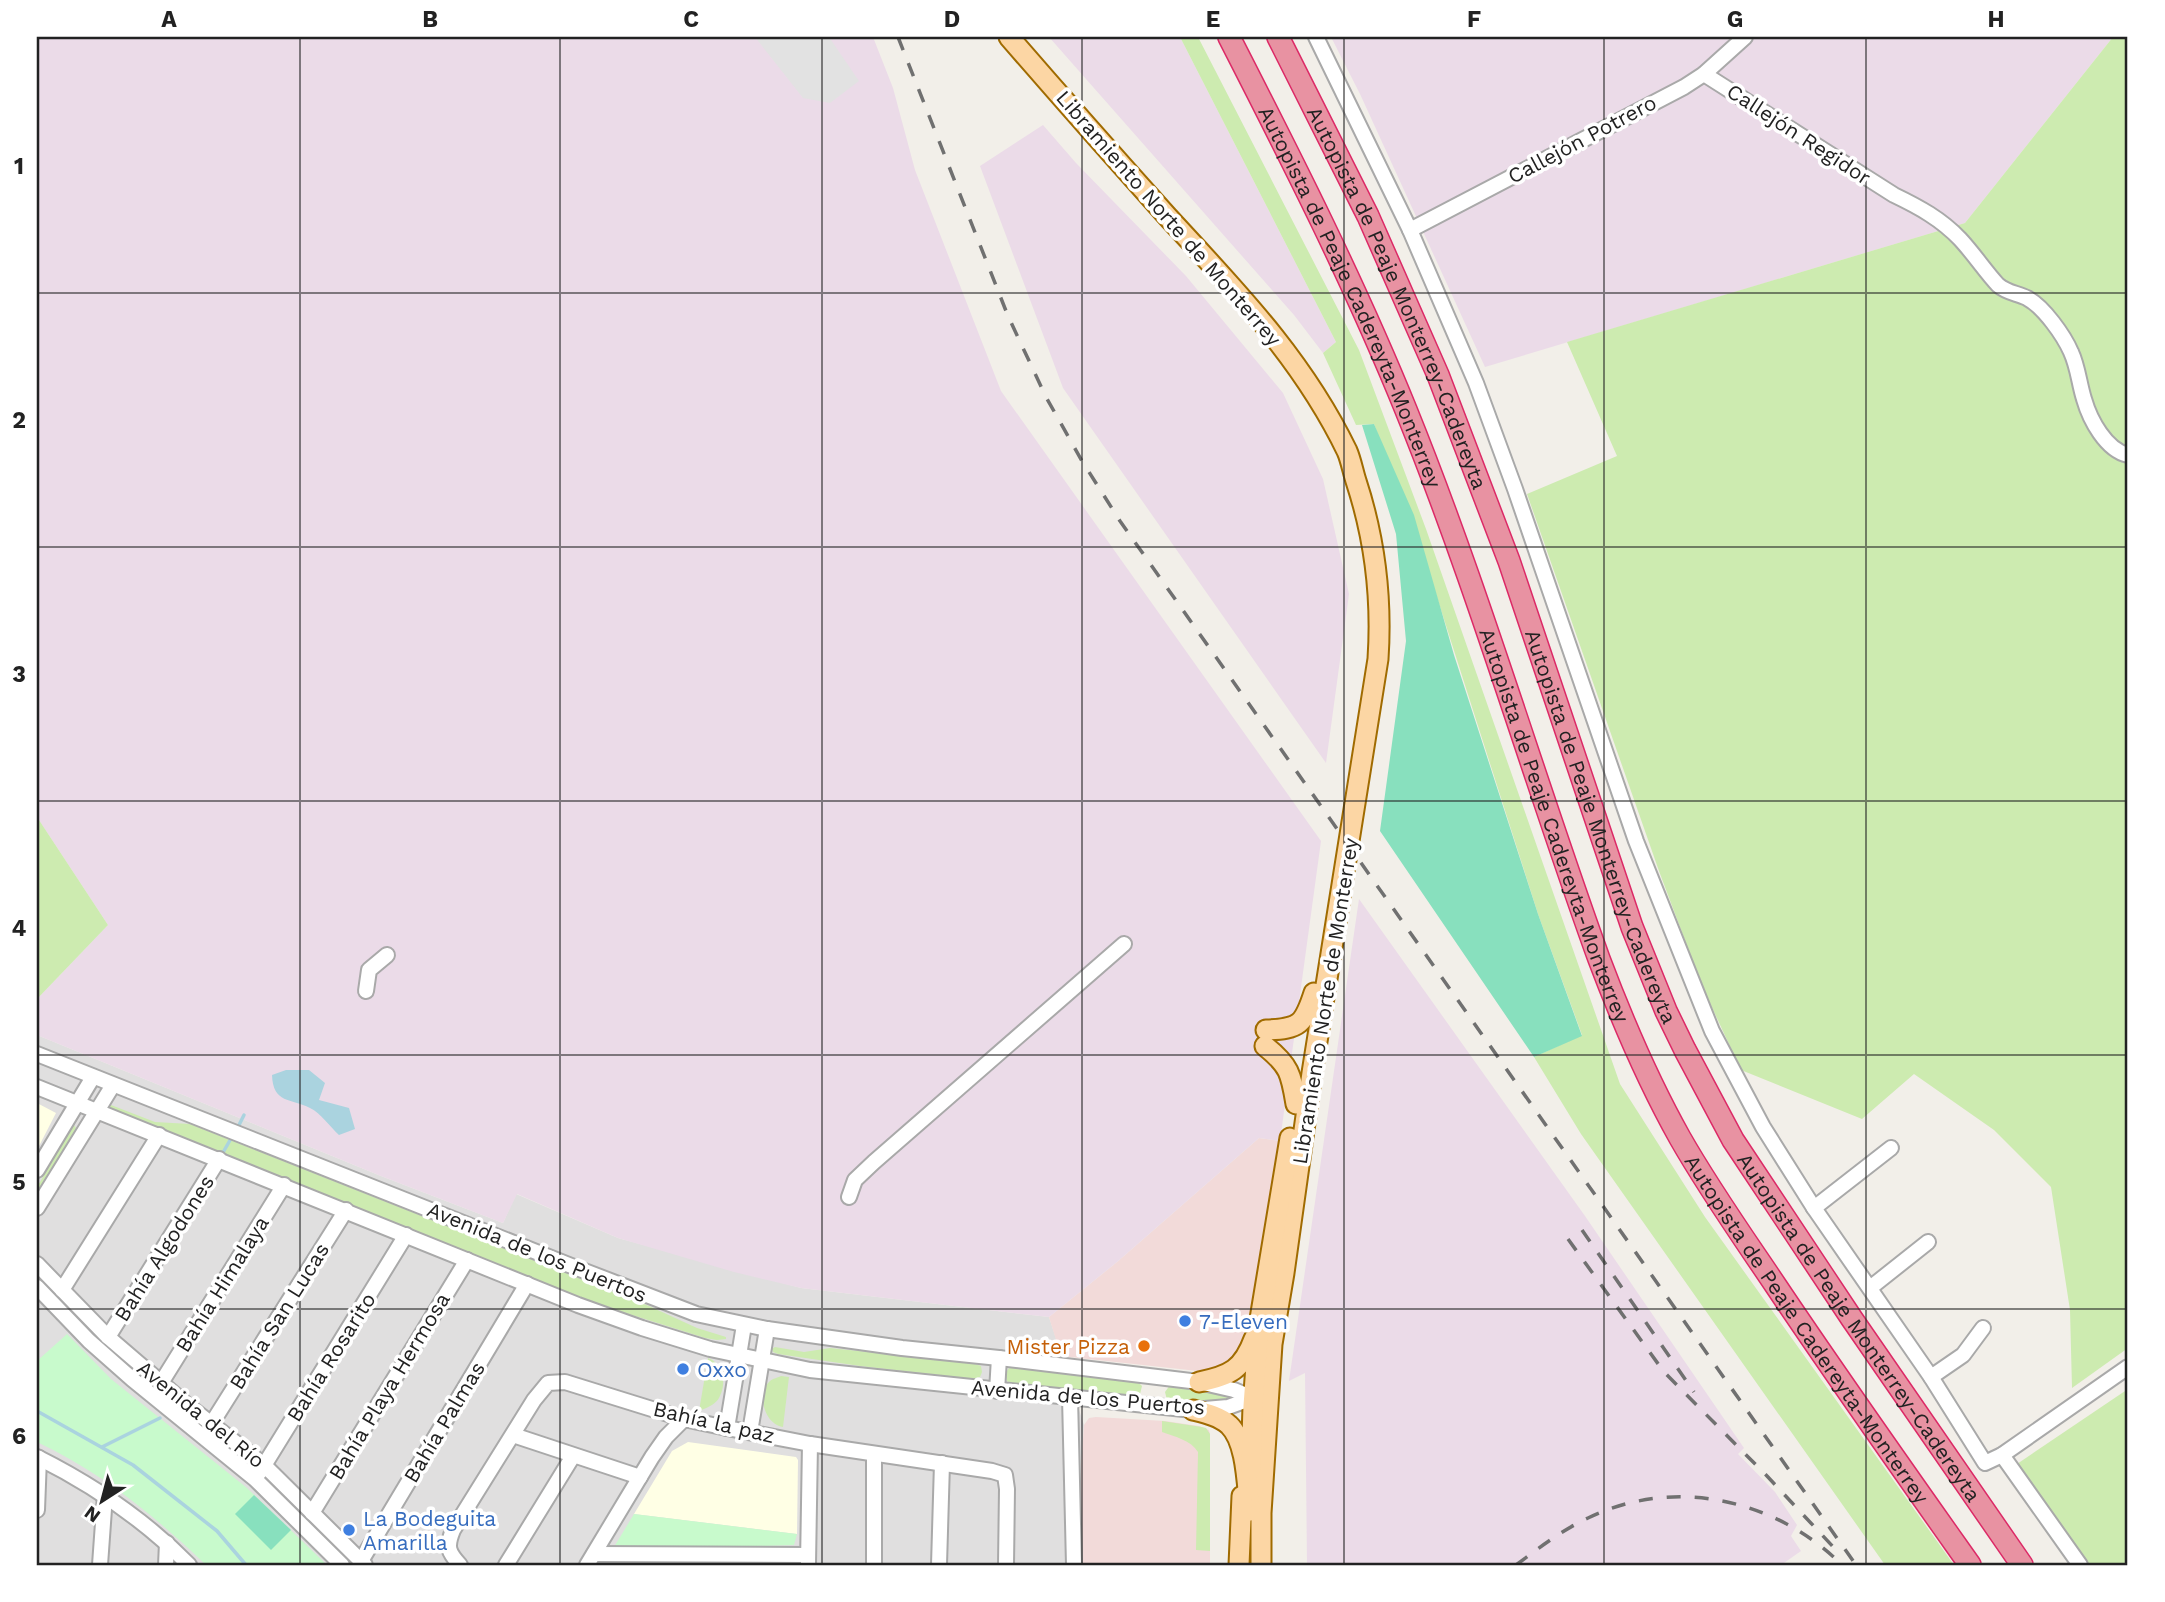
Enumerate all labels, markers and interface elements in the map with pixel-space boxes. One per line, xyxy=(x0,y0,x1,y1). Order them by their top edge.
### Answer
text: A xyxy=(161,6,177,33)
text: B xyxy=(422,6,438,33)
text: C xyxy=(683,6,699,33)
text: D xyxy=(944,6,960,33)
text: E xyxy=(1206,6,1220,33)
text: F xyxy=(1467,6,1481,33)
text: G xyxy=(1727,6,1743,33)
text: H xyxy=(1987,6,2005,33)
street label: Callejón Regidor xyxy=(1722,78,1876,190)
street label: Libramiento Norte de Monterrey xyxy=(1051,85,1287,351)
street label: Callejón Potrero xyxy=(1503,89,1661,189)
street label: Autopista de Peaje Cadereyta-Monterrey xyxy=(1254,102,1448,491)
street label: Autopista de Peaje Monterrey-Cadereyta xyxy=(1302,102,1493,493)
text: 1 xyxy=(14,153,24,180)
text: 2 xyxy=(12,407,26,434)
street label: Autopista de Peaje Cadereyta-Monterrey xyxy=(1475,625,1635,1026)
street label: Autopista de Peaje Monterrey-Cadereyta xyxy=(1520,626,1683,1027)
text: 3 xyxy=(12,661,26,688)
street label: Libramiento Norte de Monterrey xyxy=(1287,836,1363,1166)
text: 4 xyxy=(12,915,27,942)
street label: Autopista de Peaje Monterrey-Cadereyta xyxy=(1732,1148,1987,1506)
street label: Autopista de Peaje Cadereyta-Monterrey xyxy=(1680,1150,1935,1508)
text: 5 xyxy=(12,1169,26,1196)
street label: Bahía Algodones xyxy=(109,1170,219,1326)
street label: Avenida de los Puertos xyxy=(424,1196,650,1308)
street label: Bahía Himalaya xyxy=(170,1211,274,1357)
street label: Bahía San Lucas xyxy=(224,1238,334,1394)
street label: Bahía Rosarito xyxy=(281,1288,381,1426)
street label: Bahía Playa Hermosa xyxy=(323,1288,455,1484)
place label: 7-Eleven xyxy=(1199,1309,1288,1334)
marker: 7-Eleven xyxy=(1177,1313,1193,1329)
place label: Mister Pizza xyxy=(1007,1334,1130,1359)
marker: Mister Pizza xyxy=(1136,1338,1152,1354)
street label: Avenida del Río xyxy=(132,1355,270,1473)
street label: Bahía Palmas xyxy=(398,1357,490,1487)
place label: Oxxo xyxy=(697,1357,747,1382)
marker: Oxxo xyxy=(675,1361,691,1377)
street label: Avenida de los Puertos xyxy=(970,1374,1206,1420)
street label: Bahía la paz xyxy=(651,1396,777,1448)
text: 6 xyxy=(12,1423,26,1450)
north arrow xyxy=(66,1466,136,1536)
text: N xyxy=(80,1501,105,1528)
place label: La Bodeguita Amarilla xyxy=(363,1506,496,1555)
marker: La Bodeguita Amarilla xyxy=(341,1522,357,1538)

